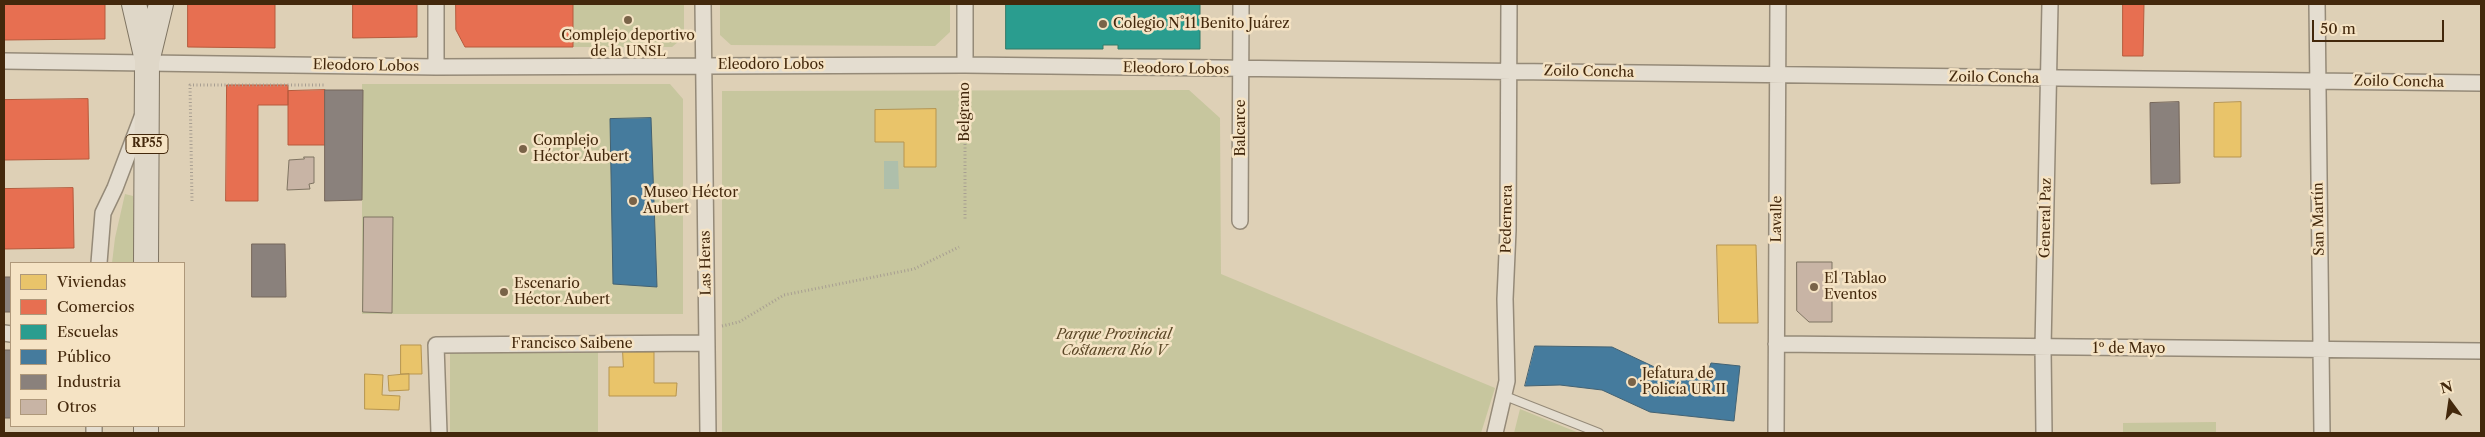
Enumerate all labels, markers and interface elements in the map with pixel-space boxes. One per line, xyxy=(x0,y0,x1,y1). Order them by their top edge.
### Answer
scale bar xyxy=(2315,10,2448,42)
marker: Complejo deportivo de la UNSL xyxy=(622,14,634,26)
place label: Colegio N°11 Benito Juárez xyxy=(1113,16,1290,32)
marker: Colegio N°11 Benito Juárez xyxy=(1097,18,1109,30)
text: 50 m xyxy=(2320,19,2356,38)
place label: Complejo deportivo de la UNSL xyxy=(561,28,695,60)
street label: Eleodoro Lobos xyxy=(313,57,419,75)
street label: Eleodoro Lobos xyxy=(718,57,824,73)
street label: Eleodoro Lobos xyxy=(1123,60,1229,78)
street label: Zoilo Concha xyxy=(1544,63,1634,81)
street label: Zoilo Concha xyxy=(1949,69,2039,87)
street label: Zoilo Concha xyxy=(2354,73,2444,91)
street label: Belgrano xyxy=(957,82,973,142)
street label: Balcarce xyxy=(1233,100,1249,156)
place label: Complejo Héctor Aubert xyxy=(533,133,629,166)
road number: RP55 xyxy=(126,134,168,154)
marker: Complejo Héctor Aubert xyxy=(517,143,529,155)
street label: General Paz xyxy=(2037,178,2055,258)
street label: San Martín xyxy=(2310,182,2328,256)
street label: Pedernera xyxy=(1498,184,1516,254)
place label: Museo Héctor Aubert xyxy=(643,185,738,218)
marker: Museo Héctor Aubert xyxy=(627,195,639,207)
street label: Lavalle xyxy=(1768,195,1786,243)
street label: Las Heras xyxy=(697,230,715,296)
legend xyxy=(10,262,185,427)
place label: El Tablao Eventos xyxy=(1824,271,1887,304)
text: Viviendas xyxy=(57,272,126,291)
place label: Escenario Héctor Aubert xyxy=(514,276,610,308)
marker: El Tablao Eventos xyxy=(1808,281,1820,293)
marker: Escenario Héctor Aubert xyxy=(498,286,510,298)
text: Comercios xyxy=(57,297,134,316)
text: Escuelas xyxy=(57,322,118,341)
park label: Parque Provincial Costanera Río V xyxy=(1056,327,1172,360)
street label: Francisco Saibene xyxy=(511,336,633,352)
street label: 1º de Mayo xyxy=(2093,341,2165,357)
text: Público xyxy=(57,347,111,366)
place label: Jefatura de Policía UR II xyxy=(1642,366,1726,398)
text: Industria xyxy=(57,372,121,391)
marker: Jefatura de Policía UR II xyxy=(1626,376,1638,388)
north arrow xyxy=(2425,377,2475,427)
text: N xyxy=(2438,377,2454,398)
text: Otros xyxy=(57,397,97,416)

